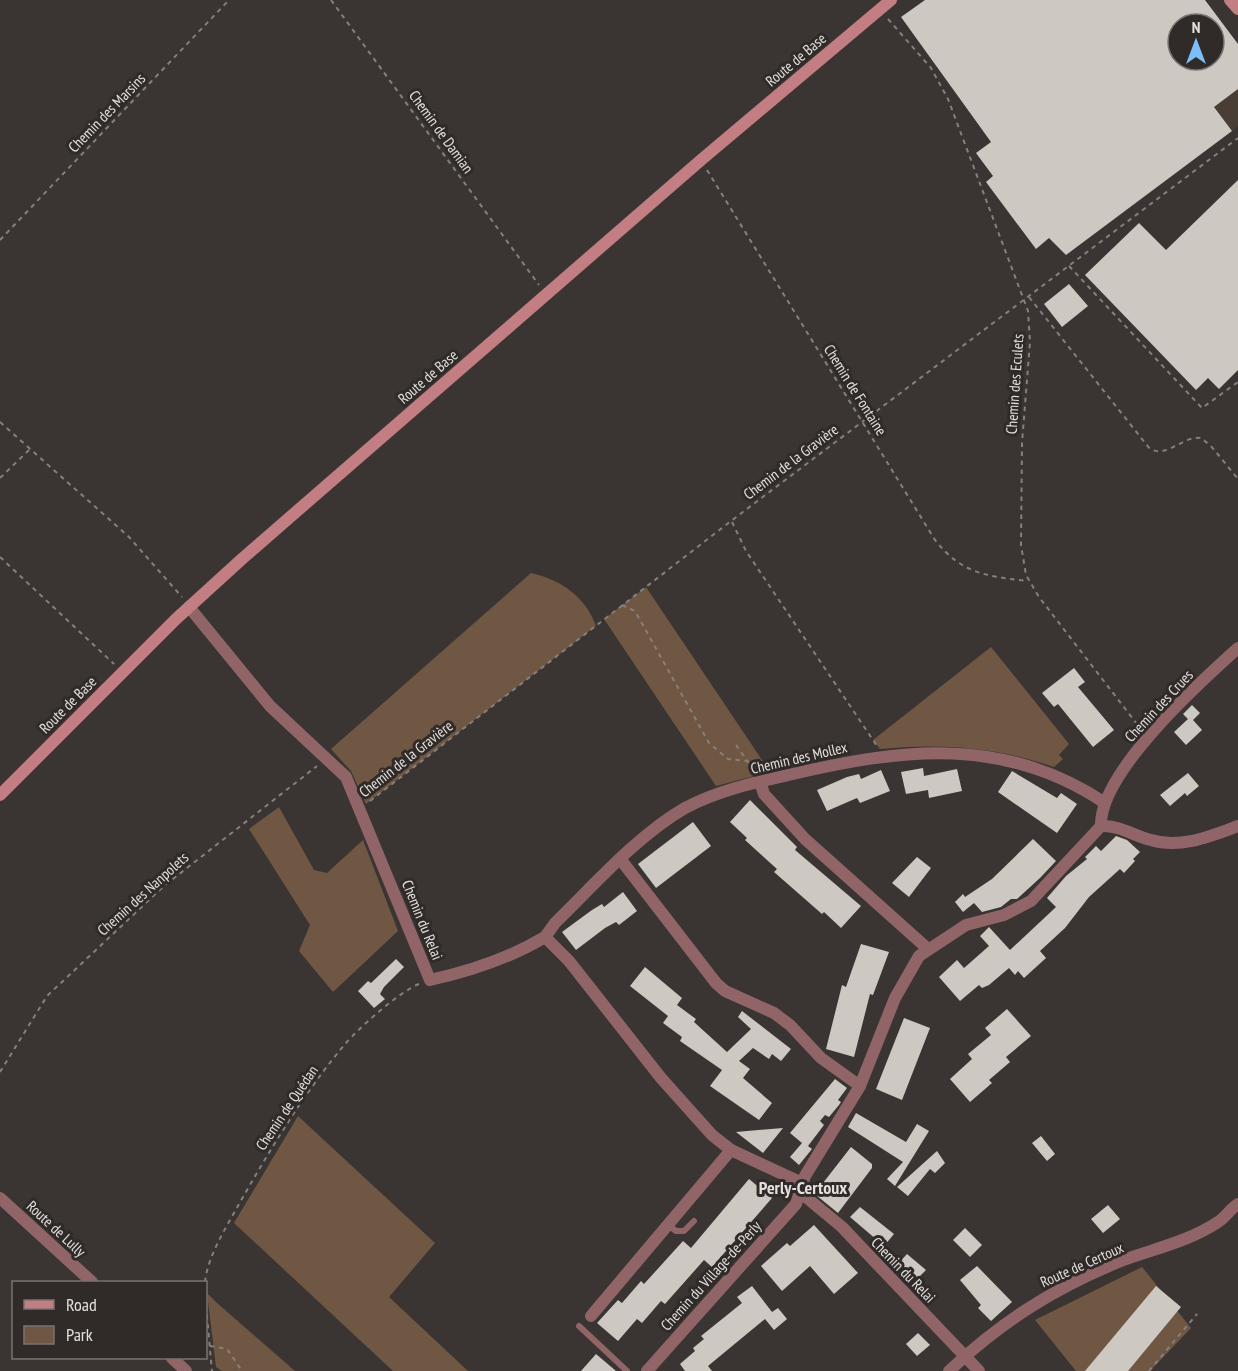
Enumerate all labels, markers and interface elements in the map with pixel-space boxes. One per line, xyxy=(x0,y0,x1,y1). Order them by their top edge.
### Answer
north arrow xyxy=(1166,12,1226,72)
text: N xyxy=(1192,17,1200,37)
street label: Route de Base xyxy=(762,29,830,90)
street label: Chemin des Marsins xyxy=(64,69,149,156)
street label: Chemin de Damian xyxy=(405,87,478,177)
street label: Chemin des Eculets xyxy=(1002,333,1027,435)
street label: Chemin de Fontaine xyxy=(820,341,891,439)
street label: Route de Base xyxy=(394,345,462,408)
street label: Chemin de la Gravière xyxy=(739,420,842,504)
street label: Chemin des Crues xyxy=(1120,666,1197,746)
street label: Route de Base xyxy=(35,672,100,737)
street label: Chemin de la Gravière xyxy=(355,716,456,801)
street label: Chemin des Mollex xyxy=(749,737,849,778)
street label: Chemin des Nanpolets xyxy=(93,848,192,939)
street label: Chemin du Relai xyxy=(398,877,447,962)
street label: Chemin de Quédan xyxy=(251,1062,322,1154)
district label: Perly-Certoux xyxy=(759,1176,847,1199)
street label: Route de Lully xyxy=(23,1196,90,1261)
street label: Chemin du Village-de-Perly xyxy=(656,1217,765,1335)
street label: Chemin du Relai xyxy=(867,1233,939,1307)
street label: Route de Certoux xyxy=(1037,1238,1126,1291)
legend xyxy=(12,1281,207,1359)
text: Road xyxy=(66,1293,97,1316)
text: Park xyxy=(66,1323,93,1346)

